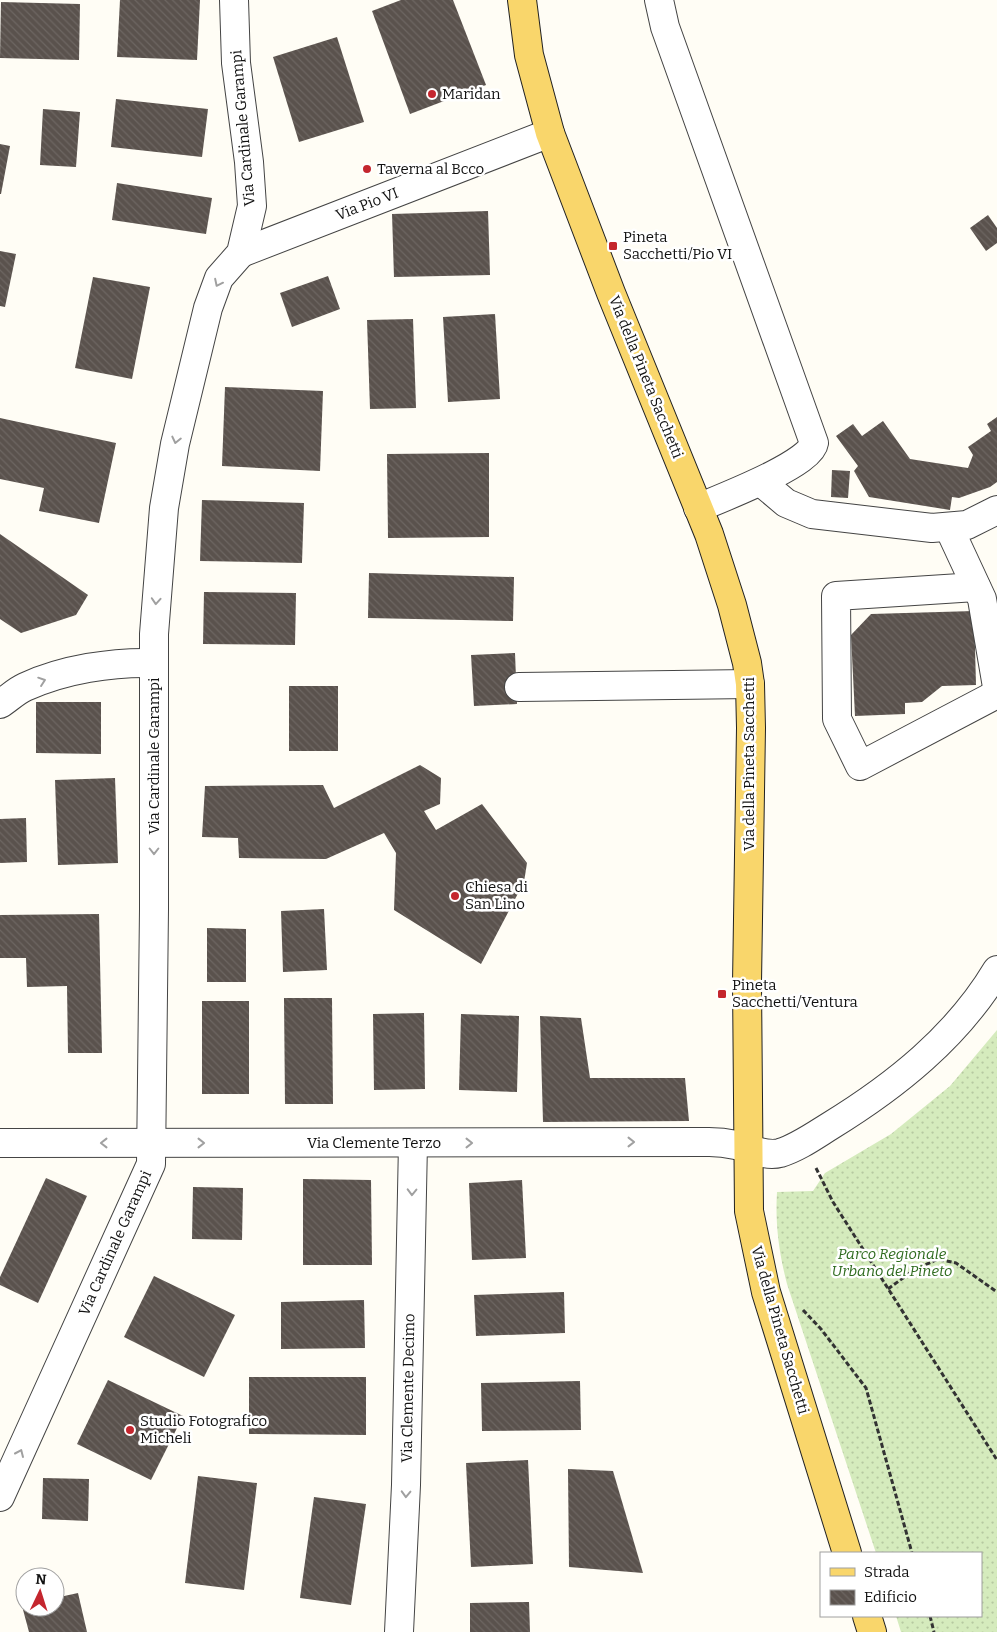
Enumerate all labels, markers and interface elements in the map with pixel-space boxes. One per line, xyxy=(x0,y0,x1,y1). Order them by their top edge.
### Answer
street label: Via Cardinale Garampi xyxy=(227,49,259,207)
place label: Maridan xyxy=(442,85,501,103)
marker: Maridan xyxy=(426,88,438,100)
place label: Taverna al Bcco xyxy=(377,160,484,178)
marker: Taverna al Bcco xyxy=(361,163,373,175)
street label: Via Pio VI xyxy=(333,184,401,224)
place label: Pineta Sacchetti/Pio VI xyxy=(623,228,732,263)
marker: Pineta Sacchetti/Pio VI xyxy=(607,240,619,252)
one-way arrow xyxy=(214,278,224,287)
street label: Via della Pineta Sacchetti xyxy=(605,293,687,461)
one-way arrow xyxy=(171,436,182,445)
one-way arrow xyxy=(151,597,162,605)
one-way arrow xyxy=(37,677,46,687)
street label: Via Cardinale Garampi xyxy=(145,677,163,834)
street label: Via della Pineta Sacchetti xyxy=(740,677,758,851)
one-way arrow xyxy=(149,848,159,855)
place label: Chiesa di San Lino xyxy=(465,878,529,913)
marker: Chiesa di San Lino xyxy=(449,890,461,902)
place label: Pineta Sacchetti/Ventura xyxy=(732,976,858,1011)
marker: Pineta Sacchetti/Ventura xyxy=(716,988,728,1000)
street label: Via Clemente Terzo xyxy=(307,1134,441,1152)
one-way arrow xyxy=(197,1137,205,1148)
one-way arrow xyxy=(628,1137,635,1147)
one-way arrow xyxy=(99,1138,107,1148)
one-way arrow xyxy=(465,1138,473,1148)
street label: Via Cardinale Garampi xyxy=(75,1167,155,1318)
one-way arrow xyxy=(407,1188,418,1196)
street label: Via della Pineta Sacchetti xyxy=(747,1244,813,1417)
park label: Parco Regionale Urbano del Pineto xyxy=(832,1245,952,1280)
street label: Via Clemente Decimo xyxy=(398,1313,418,1463)
place label: Studio Fotografico Micheli xyxy=(140,1412,267,1447)
marker: Studio Fotografico Micheli xyxy=(124,1424,136,1436)
one-way arrow xyxy=(14,1449,24,1458)
one-way arrow xyxy=(401,1490,411,1498)
legend xyxy=(820,1552,982,1617)
text: Strada xyxy=(864,1563,910,1581)
north arrow xyxy=(15,1567,65,1617)
text: N xyxy=(35,1571,47,1588)
text: Edificio xyxy=(864,1588,917,1606)

